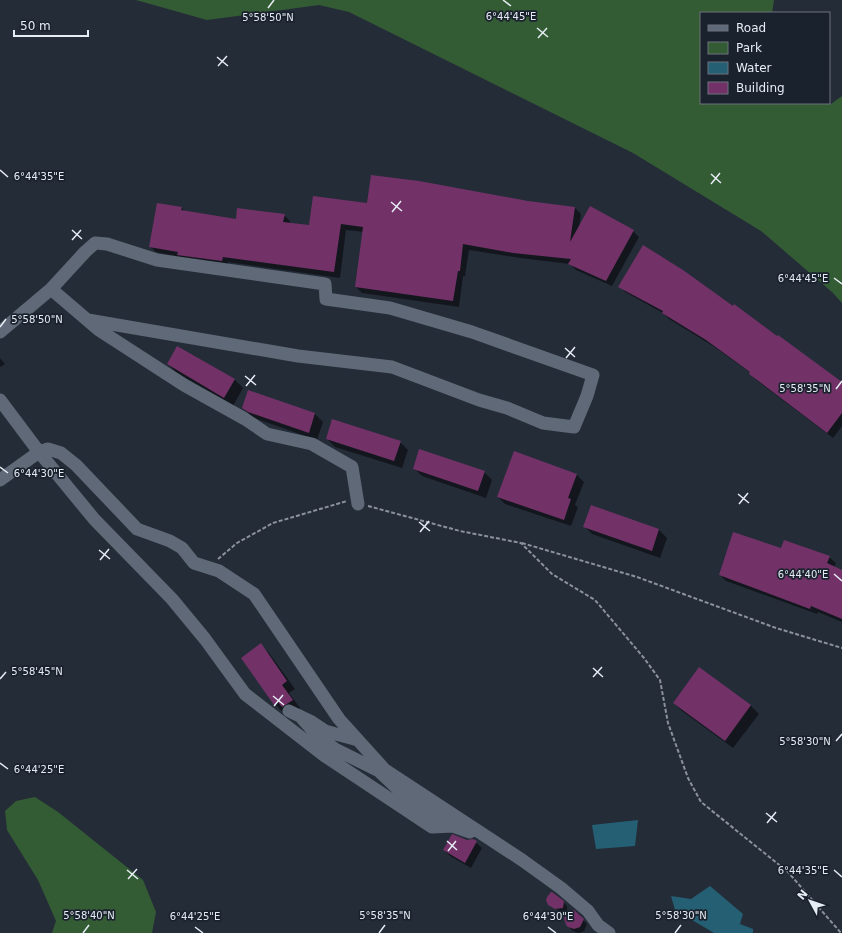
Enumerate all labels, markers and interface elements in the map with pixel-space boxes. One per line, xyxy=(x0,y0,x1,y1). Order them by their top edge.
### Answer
text: 6°44'45"E xyxy=(486,11,536,22)
scale bar xyxy=(14,12,88,38)
text: 5°58'50"N xyxy=(242,12,294,23)
legend xyxy=(700,12,830,104)
text: 50 m xyxy=(20,19,51,33)
text: Road xyxy=(736,21,766,35)
text: Park xyxy=(736,41,762,55)
text: Water xyxy=(736,61,772,75)
text: Building xyxy=(736,81,785,95)
text: 6°44'35"E xyxy=(14,171,64,182)
text: 6°44'45"E xyxy=(778,273,828,284)
text: 5°58'50"N xyxy=(11,314,63,325)
text: 5°58'35"N xyxy=(779,383,831,394)
text: 6°44'30"E xyxy=(14,468,64,479)
text: 6°44'40"E xyxy=(778,569,828,580)
text: 5°58'45"N xyxy=(11,666,63,677)
text: 5°58'30"N xyxy=(779,736,831,747)
text: 6°44'25"E xyxy=(14,764,64,775)
text: 6°44'35"E xyxy=(778,865,828,876)
north arrow xyxy=(790,881,830,921)
text: N xyxy=(795,887,811,903)
text: 5°58'40"N xyxy=(63,910,115,921)
text: 5°58'35"N xyxy=(359,910,411,921)
text: 5°58'30"N xyxy=(655,910,707,921)
text: 6°44'25"E xyxy=(170,911,220,922)
text: 6°44'30"E xyxy=(523,911,573,922)

